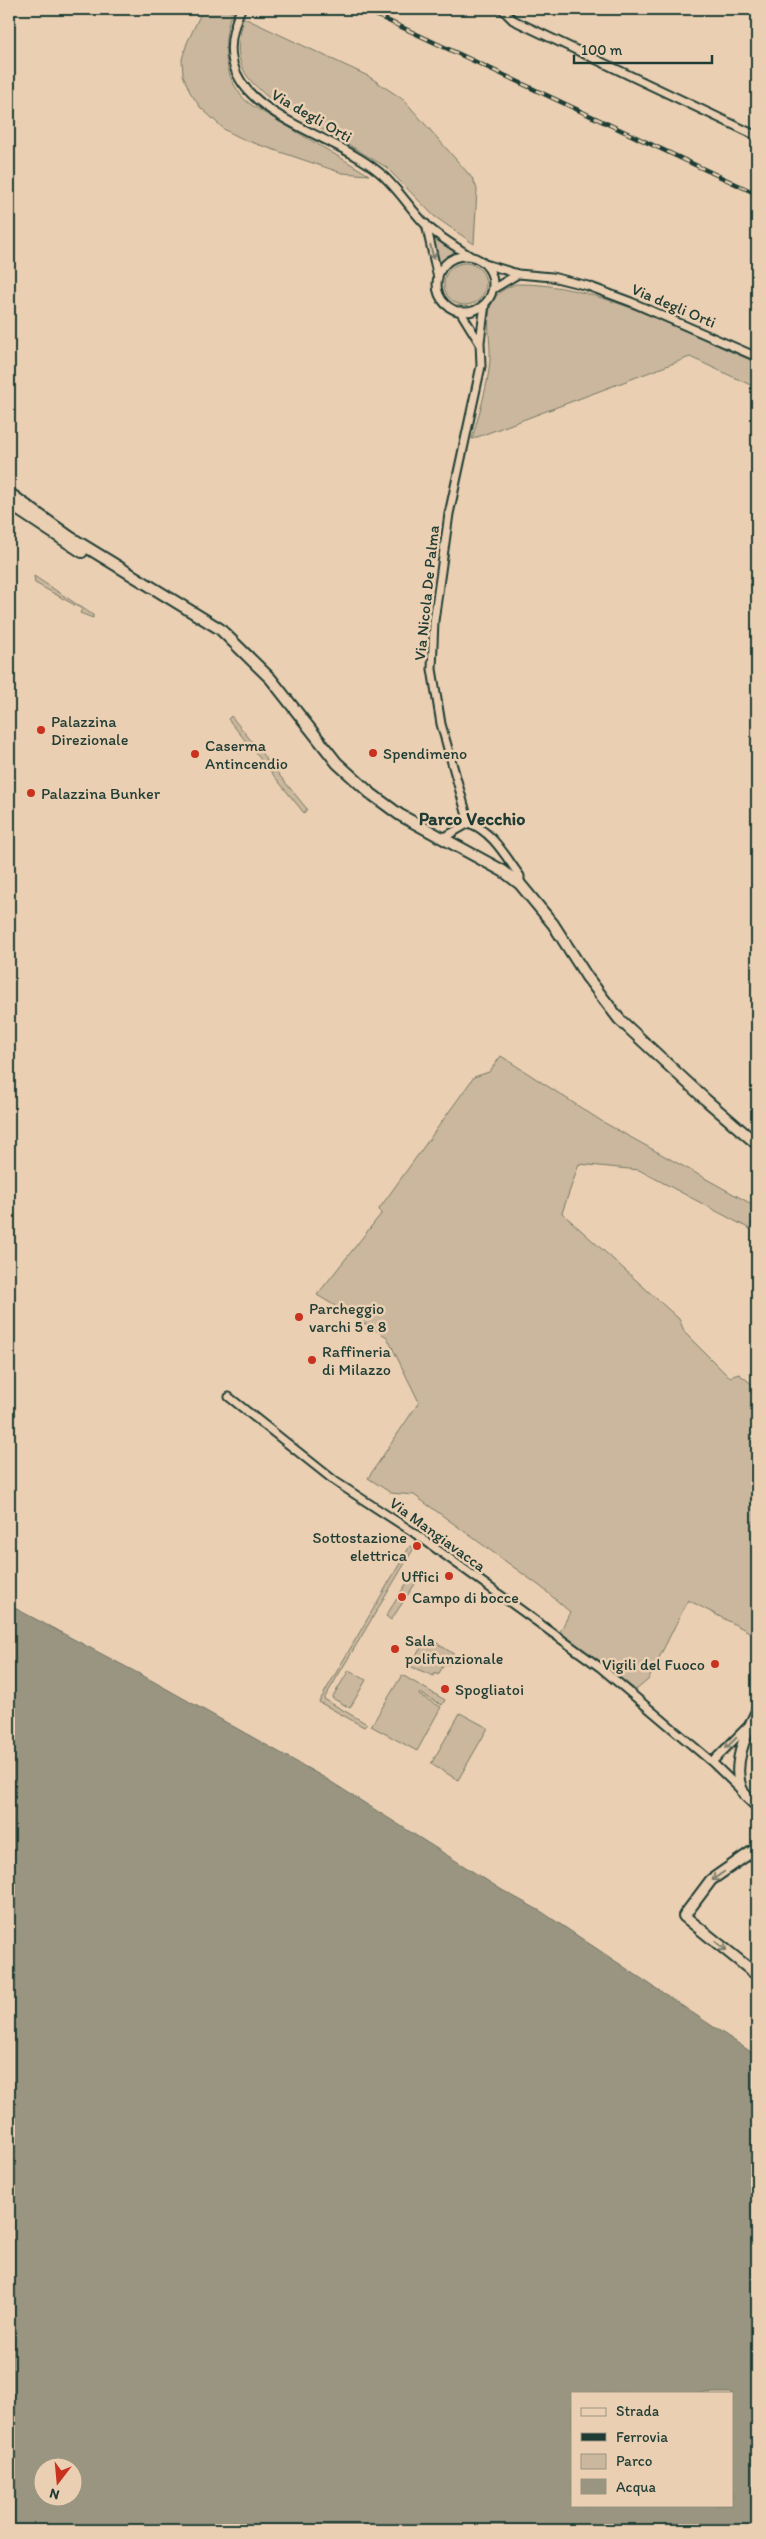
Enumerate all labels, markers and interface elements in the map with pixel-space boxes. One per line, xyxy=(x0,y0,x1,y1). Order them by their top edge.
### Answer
scale bar xyxy=(574,32,711,64)
text: 100 m xyxy=(581,41,623,59)
street label: Via degli Orti xyxy=(268,85,355,146)
one-way arrow xyxy=(428,243,437,259)
street label: Via degli Orti xyxy=(629,279,719,332)
street label: Via Nicola De Palma xyxy=(410,524,443,662)
place label: Palazzina Direzionale xyxy=(51,712,129,749)
marker: Palazzina Direzionale xyxy=(35,724,47,736)
place label: Caserma Antincendio xyxy=(205,736,288,773)
place label: Spendimeno xyxy=(383,744,467,763)
marker: Spendimeno xyxy=(367,747,379,759)
marker: Caserma Antincendio xyxy=(189,748,201,760)
place label: Palazzina Bunker xyxy=(41,784,161,803)
marker: Palazzina Bunker xyxy=(25,787,37,799)
district label: Parco Vecchio xyxy=(419,808,525,830)
place label: Parcheggio varchi 5 e 8 xyxy=(309,1299,387,1336)
marker: Parcheggio varchi 5 e 8 xyxy=(293,1311,305,1323)
place label: Raffineria di Milazzo xyxy=(322,1342,391,1379)
marker: Raffineria di Milazzo xyxy=(306,1354,318,1366)
street label: Via Mangiavacca xyxy=(386,1493,490,1576)
place label: Sottostazione elettrica xyxy=(312,1528,408,1565)
marker: Sottostazione elettrica xyxy=(411,1540,423,1552)
place label: Uffici xyxy=(401,1567,439,1586)
marker: Uffici xyxy=(443,1570,455,1582)
place label: Campo di bocce xyxy=(412,1588,519,1607)
marker: Campo di bocce xyxy=(396,1591,408,1603)
place label: Sala polifunzionale xyxy=(405,1631,503,1668)
marker: Sala polifunzionale xyxy=(389,1643,401,1655)
place label: Vigili del Fuoco xyxy=(602,1655,705,1674)
marker: Vigili del Fuoco xyxy=(709,1658,721,1670)
place label: Spogliatoi xyxy=(455,1680,524,1699)
marker: Spogliatoi xyxy=(439,1683,451,1695)
one-way arrow xyxy=(726,1736,738,1748)
one-way arrow xyxy=(711,1871,725,1881)
one-way arrow xyxy=(714,1940,727,1951)
legend xyxy=(571,2392,734,2506)
text: Strada xyxy=(616,2402,660,2420)
text: Ferrovia xyxy=(616,2428,668,2446)
text: Parco xyxy=(616,2452,652,2470)
north arrow xyxy=(32,2456,82,2506)
text: Acqua xyxy=(616,2478,657,2496)
text: N xyxy=(48,2485,61,2503)

